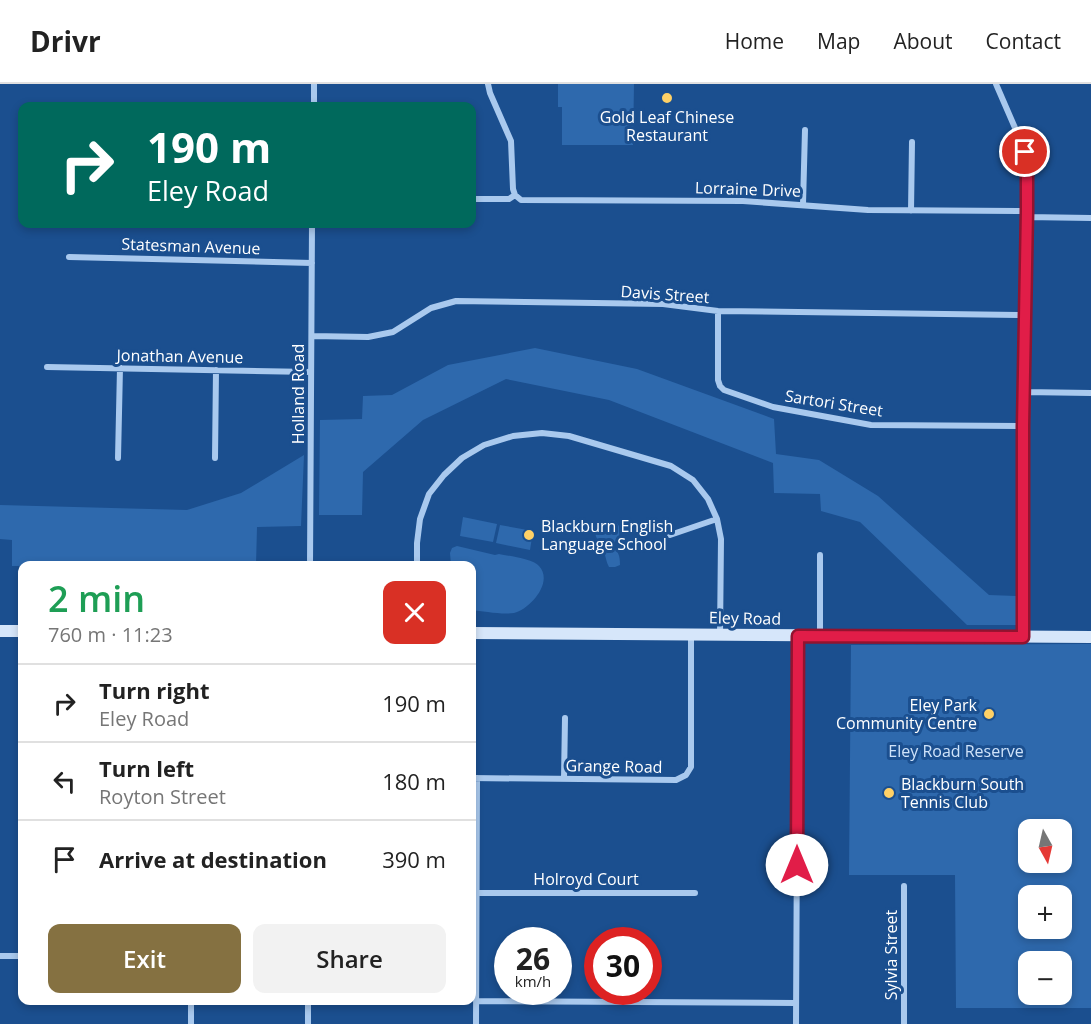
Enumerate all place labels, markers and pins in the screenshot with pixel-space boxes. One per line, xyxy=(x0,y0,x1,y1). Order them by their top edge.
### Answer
marker: Gold Leaf Chinese Restaurant xyxy=(660,91,674,105)
place label: Gold Leaf Chinese Restaurant xyxy=(600,106,734,146)
pin xyxy=(999,126,1050,177)
place label: Blackburn English Language School xyxy=(541,515,673,555)
marker: Blackburn English Language School xyxy=(522,528,536,542)
place label: Eley Park Community Centre xyxy=(836,694,978,734)
marker: Eley Park Community Centre xyxy=(982,707,996,721)
place label: Blackburn South Tennis Club xyxy=(901,773,1024,813)
marker: Blackburn South Tennis Club xyxy=(882,786,896,800)

